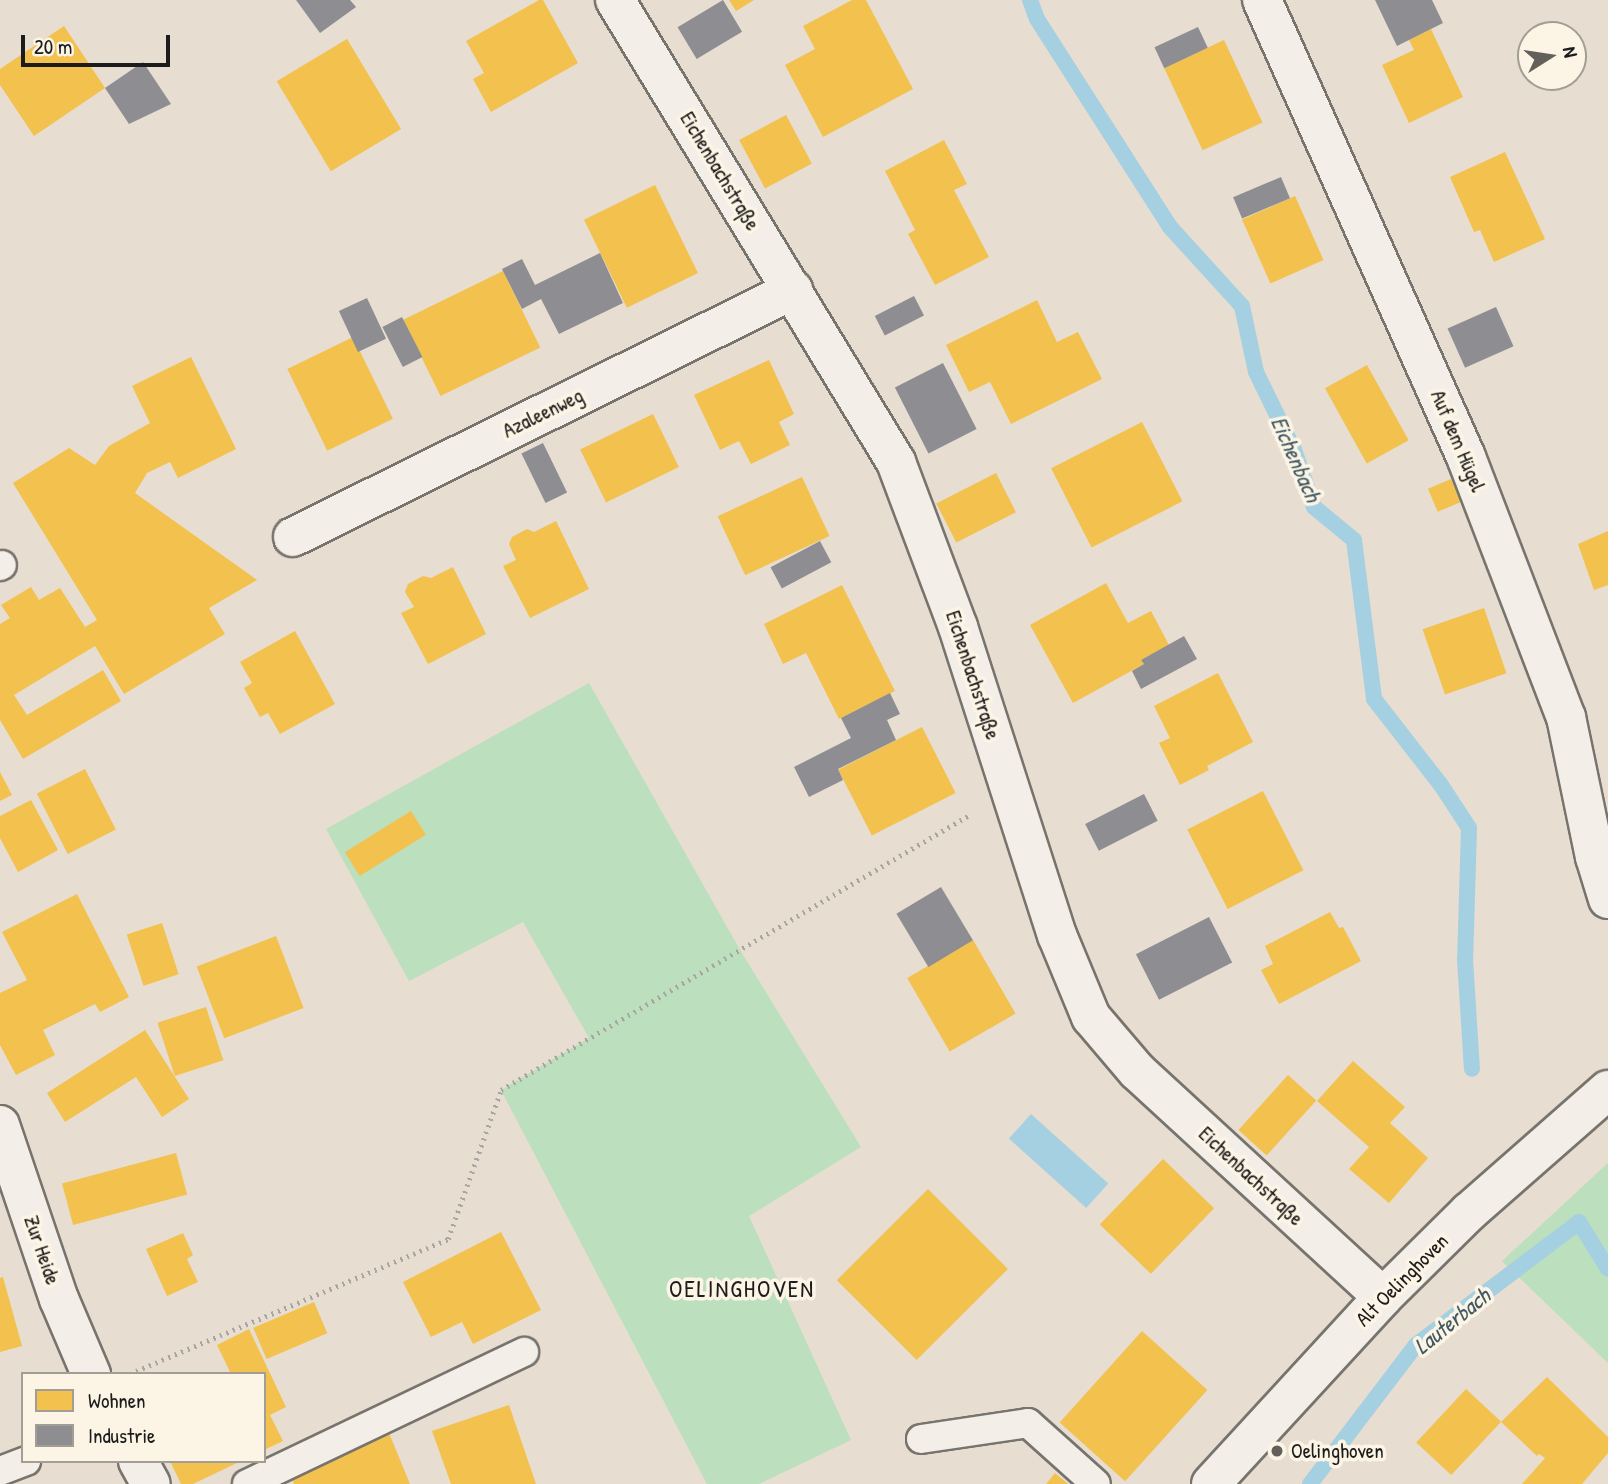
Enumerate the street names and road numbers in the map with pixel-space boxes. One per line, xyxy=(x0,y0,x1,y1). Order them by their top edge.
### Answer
street label: Eichenbachstraße xyxy=(675,107,765,235)
street label: Azaleenweg xyxy=(499,383,587,443)
street label: Auf dem Hügel xyxy=(1425,386,1491,496)
street label: Eichenbachstraße xyxy=(940,608,1006,742)
street label: Eichenbachstraße xyxy=(1193,1121,1309,1231)
street label: Zur Heide xyxy=(18,1212,66,1288)
street label: Alt Oelinghoven xyxy=(1350,1228,1454,1332)

